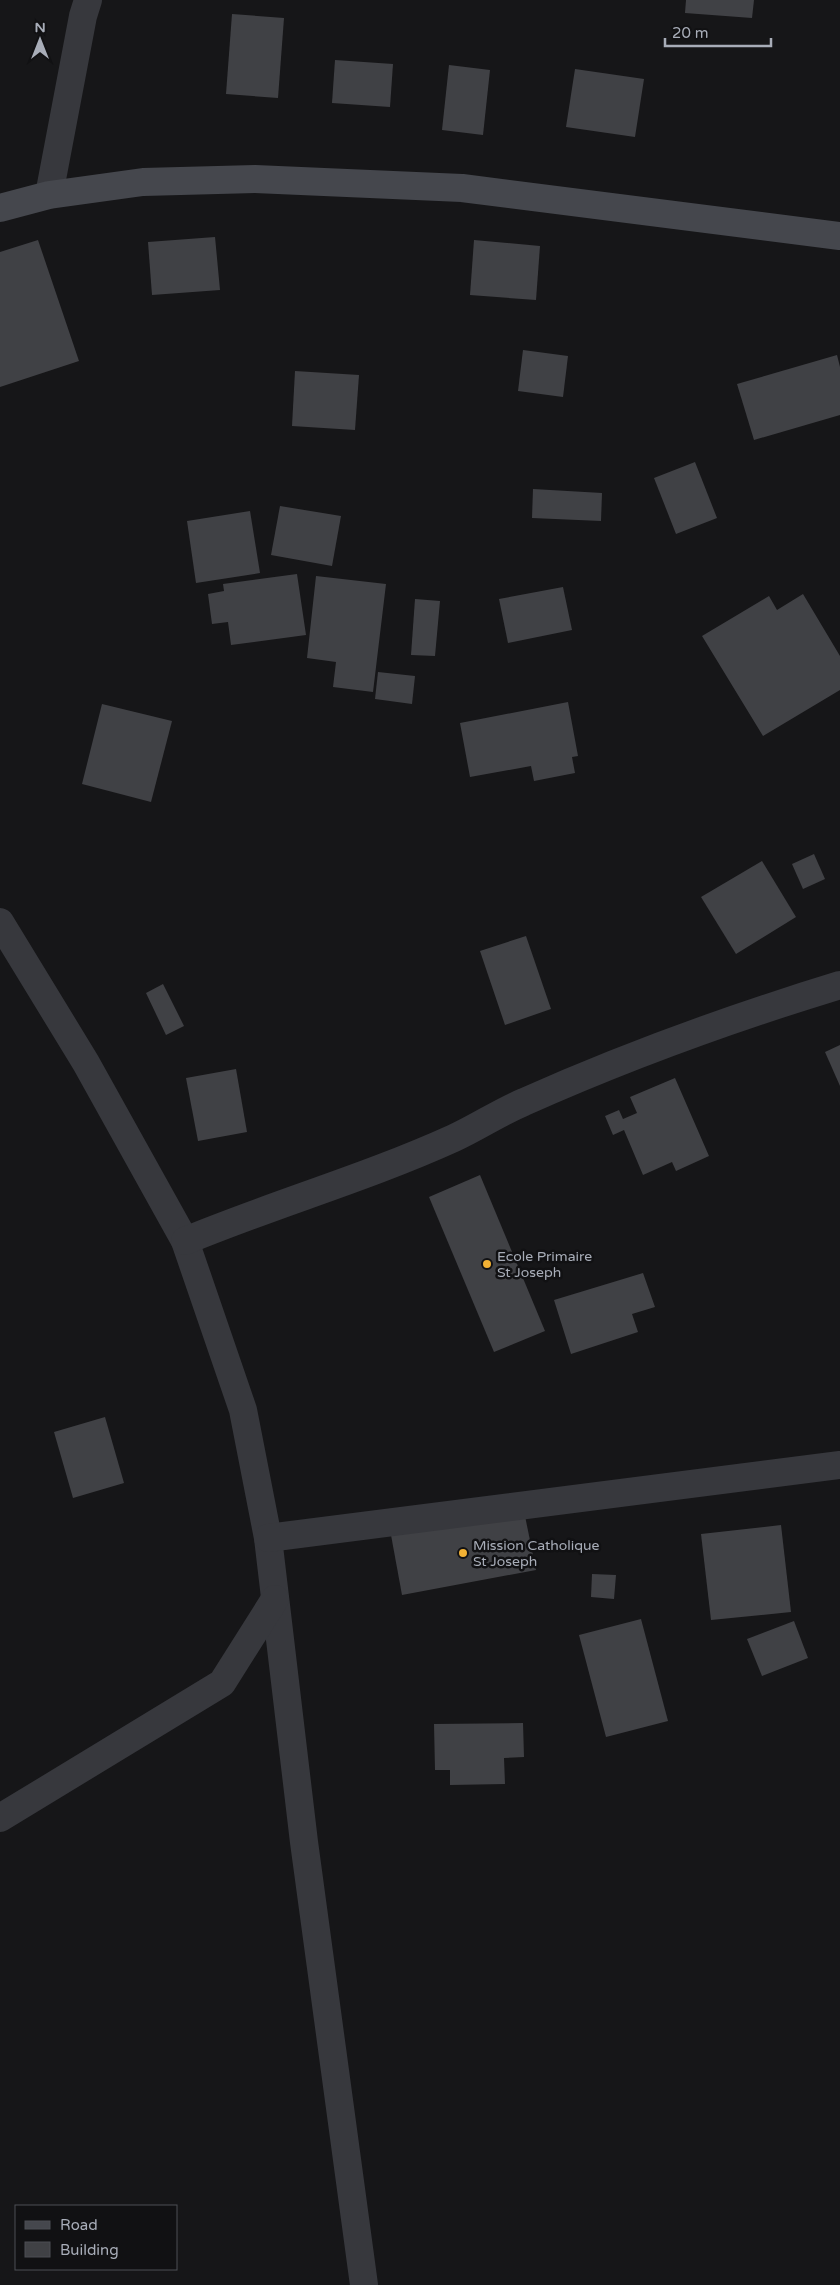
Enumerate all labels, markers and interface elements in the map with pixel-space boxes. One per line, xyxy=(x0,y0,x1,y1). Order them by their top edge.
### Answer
north arrow xyxy=(15,15,65,65)
scale bar xyxy=(665,15,771,47)
text: N xyxy=(34,19,46,36)
text: 20 m xyxy=(672,24,709,42)
place label: Ecole Primaire St Joseph xyxy=(497,1248,592,1281)
marker: Ecole Primaire St Joseph xyxy=(481,1258,493,1270)
place label: Mission Catholique St Joseph xyxy=(473,1537,600,1570)
marker: Mission Catholique St Joseph xyxy=(457,1547,469,1559)
legend xyxy=(15,2205,178,2270)
text: Road xyxy=(60,2216,98,2234)
text: Building xyxy=(60,2241,119,2259)

